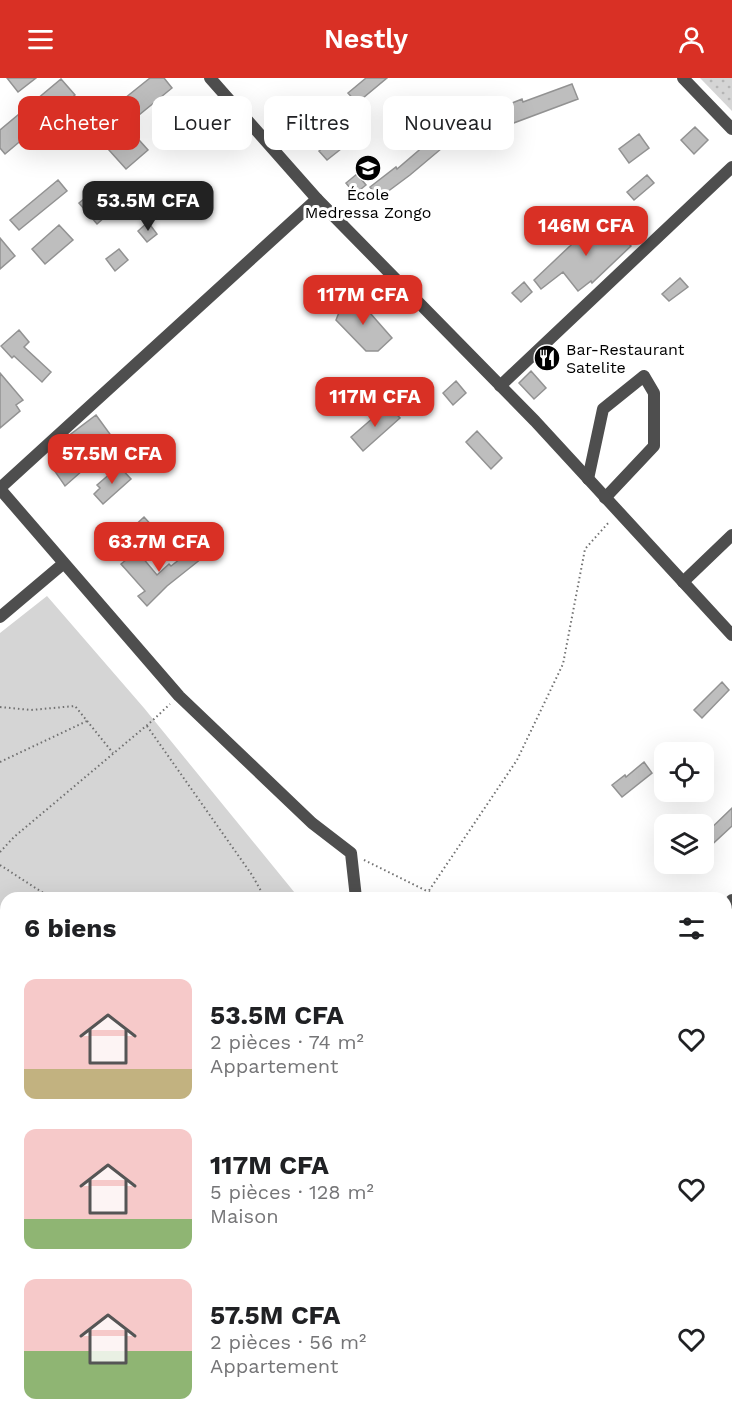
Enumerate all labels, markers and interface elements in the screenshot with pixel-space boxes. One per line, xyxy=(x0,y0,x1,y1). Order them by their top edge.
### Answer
icon: menu xyxy=(24,23,57,56)
text: Nestly xyxy=(324,23,408,55)
icon: person xyxy=(675,23,708,56)
chip: Acheter xyxy=(18,96,140,150)
chip: Louer xyxy=(152,96,252,150)
chip: Filtres xyxy=(264,96,371,150)
chip: Nouveau xyxy=(383,96,514,150)
school or university icon: École Medressa Zongo xyxy=(353,153,383,183)
pin: 53.5M CFA xyxy=(79,181,217,232)
place label: École Medressa Zongo xyxy=(305,185,431,222)
text: 53.5M CFA xyxy=(96,188,200,212)
pin: 146M CFA xyxy=(524,206,648,257)
text: 146M CFA xyxy=(538,213,634,237)
pin: 117M CFA xyxy=(301,275,425,326)
text: 117M CFA xyxy=(317,282,409,306)
place label: Bar-Restaurant Satelite xyxy=(566,340,685,377)
restaurant icon: Bar-Restaurant Satelite xyxy=(532,343,562,373)
pin: 117M CFA xyxy=(313,377,437,428)
text: 117M CFA xyxy=(329,384,421,408)
pin: 57.5M CFA xyxy=(43,434,181,485)
text: 57.5M CFA xyxy=(62,441,162,465)
pin: 63.7M CFA xyxy=(90,522,228,573)
text: 63.7M CFA xyxy=(108,529,210,553)
map controls xyxy=(654,742,714,874)
button: locate xyxy=(654,742,714,802)
button: layers xyxy=(654,814,714,874)
icon: filters xyxy=(675,912,708,945)
text: 6 biens xyxy=(24,913,116,943)
text: 53.5M CFA xyxy=(210,1000,344,1030)
icon: home xyxy=(72,1003,144,1075)
icon: heart xyxy=(675,1023,708,1056)
text: 2 pièces · 74 m² xyxy=(210,1030,364,1054)
text: Appartement xyxy=(210,1054,338,1078)
text: 117M CFA xyxy=(210,1150,329,1180)
icon: home xyxy=(72,1153,144,1225)
icon: heart xyxy=(675,1173,708,1206)
text: 5 pièces · 128 m² xyxy=(210,1180,374,1204)
text: Maison xyxy=(210,1204,279,1228)
text: 57.5M CFA xyxy=(210,1300,340,1330)
icon: home xyxy=(72,1303,144,1375)
icon: heart xyxy=(675,1323,708,1356)
text: 2 pièces · 56 m² xyxy=(210,1330,366,1354)
text: Appartement xyxy=(210,1354,338,1378)

